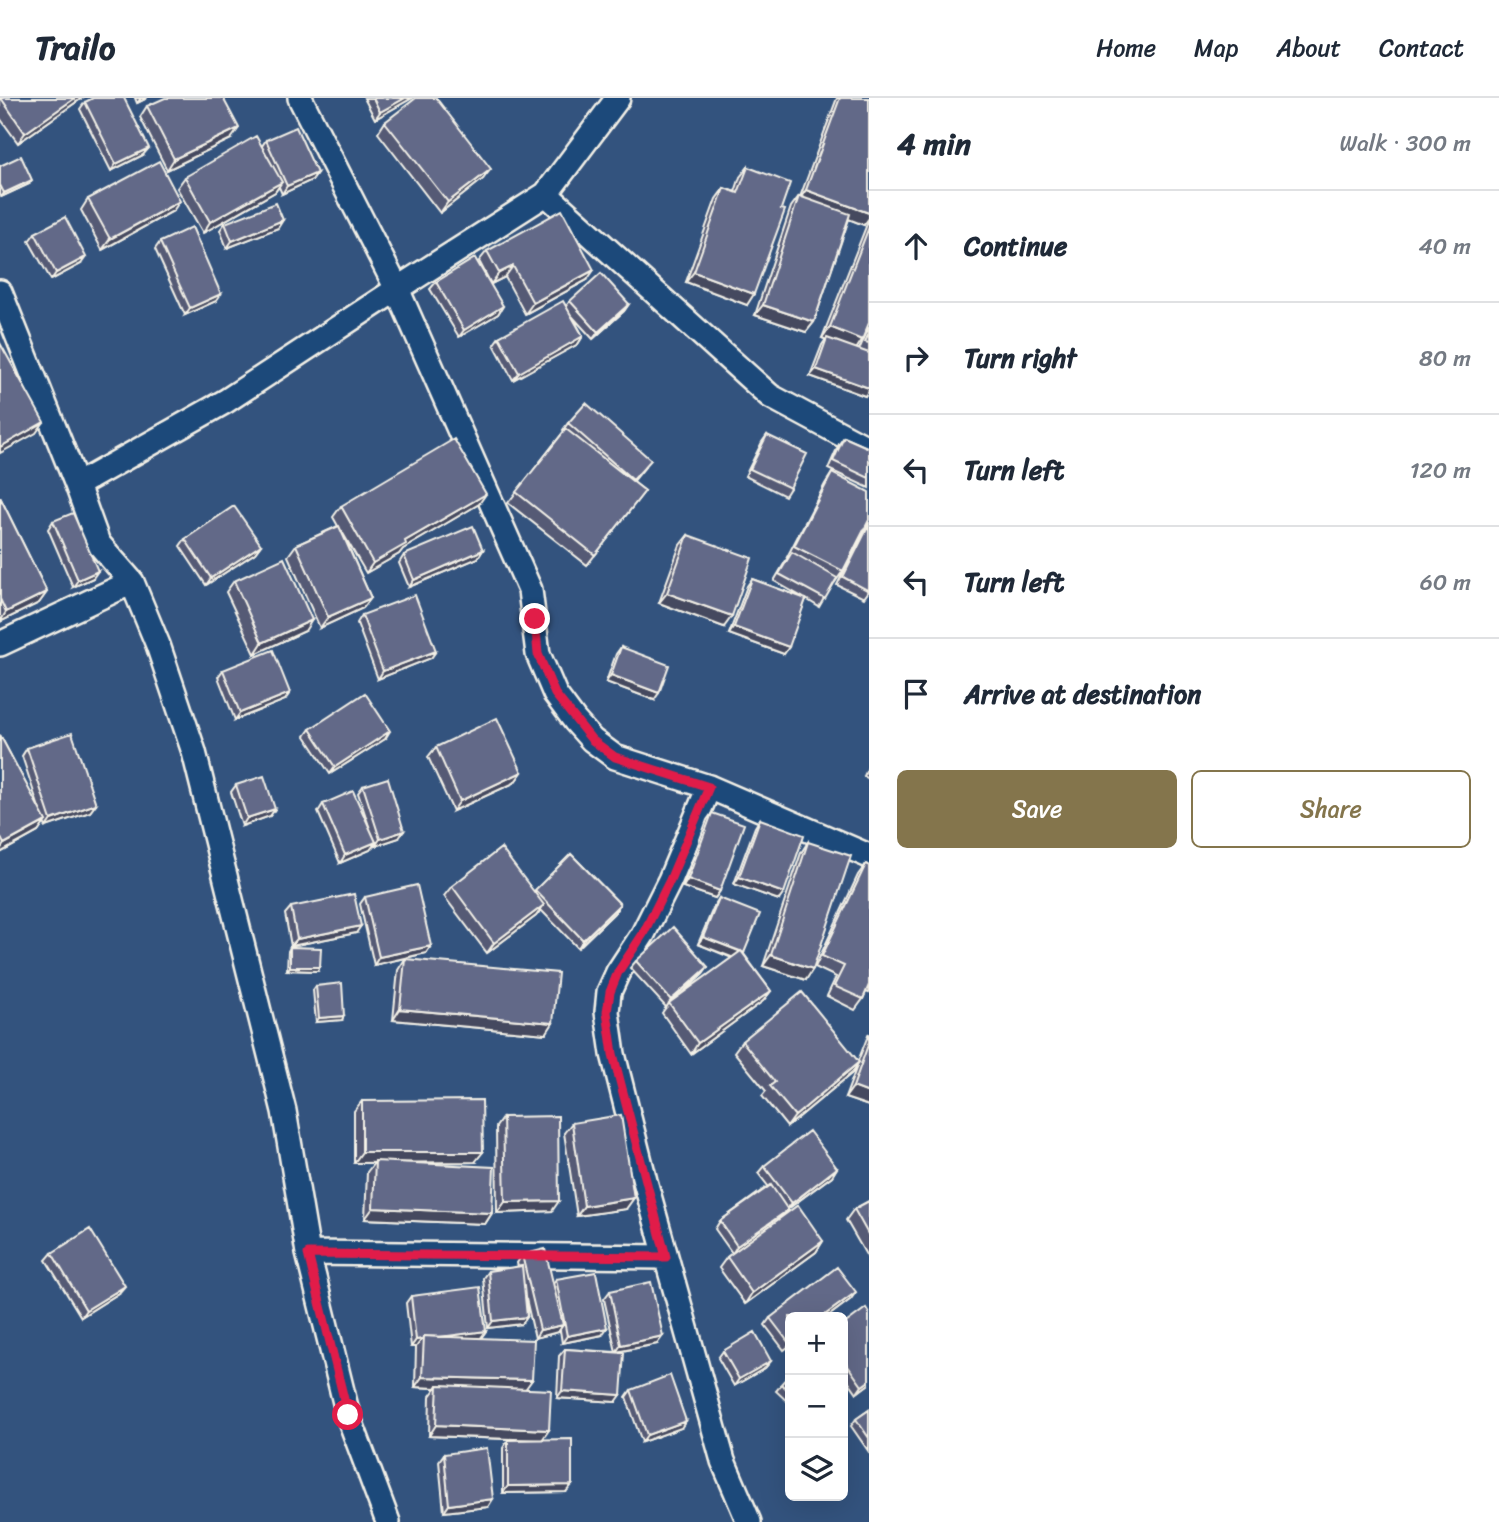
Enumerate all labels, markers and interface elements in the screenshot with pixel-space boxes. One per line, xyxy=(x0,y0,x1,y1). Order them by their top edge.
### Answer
text: Trailo xyxy=(35,19,115,77)
text: Home xyxy=(1096,27,1156,69)
text: Map xyxy=(1194,27,1238,69)
text: About xyxy=(1276,27,1341,69)
text: Contact xyxy=(1379,27,1464,69)
text: 4 min xyxy=(897,117,971,171)
text: Walk · 300 m xyxy=(1339,123,1471,164)
text: Continue xyxy=(964,223,1067,269)
text: 40 m xyxy=(1418,226,1471,267)
icon: ahead xyxy=(897,227,935,265)
text: Turn right xyxy=(964,335,1077,381)
text: 80 m xyxy=(1419,338,1471,379)
icon: right xyxy=(897,339,935,377)
text: Turn left xyxy=(964,447,1064,493)
text: 120 m xyxy=(1410,450,1471,491)
icon: left xyxy=(897,451,935,489)
text: Turn left xyxy=(964,559,1064,605)
text: 60 m xyxy=(1420,562,1471,603)
icon: left xyxy=(897,563,935,601)
route end xyxy=(519,603,550,634)
text: Arrive at destination xyxy=(964,671,1201,717)
icon: arrive xyxy=(897,675,935,713)
button: Save xyxy=(897,770,1177,848)
button: Share xyxy=(1191,770,1471,848)
map controls xyxy=(785,1312,848,1501)
button: + xyxy=(785,1312,848,1375)
button: − xyxy=(785,1375,848,1438)
route start xyxy=(332,1399,363,1430)
button: layers xyxy=(785,1438,848,1501)

